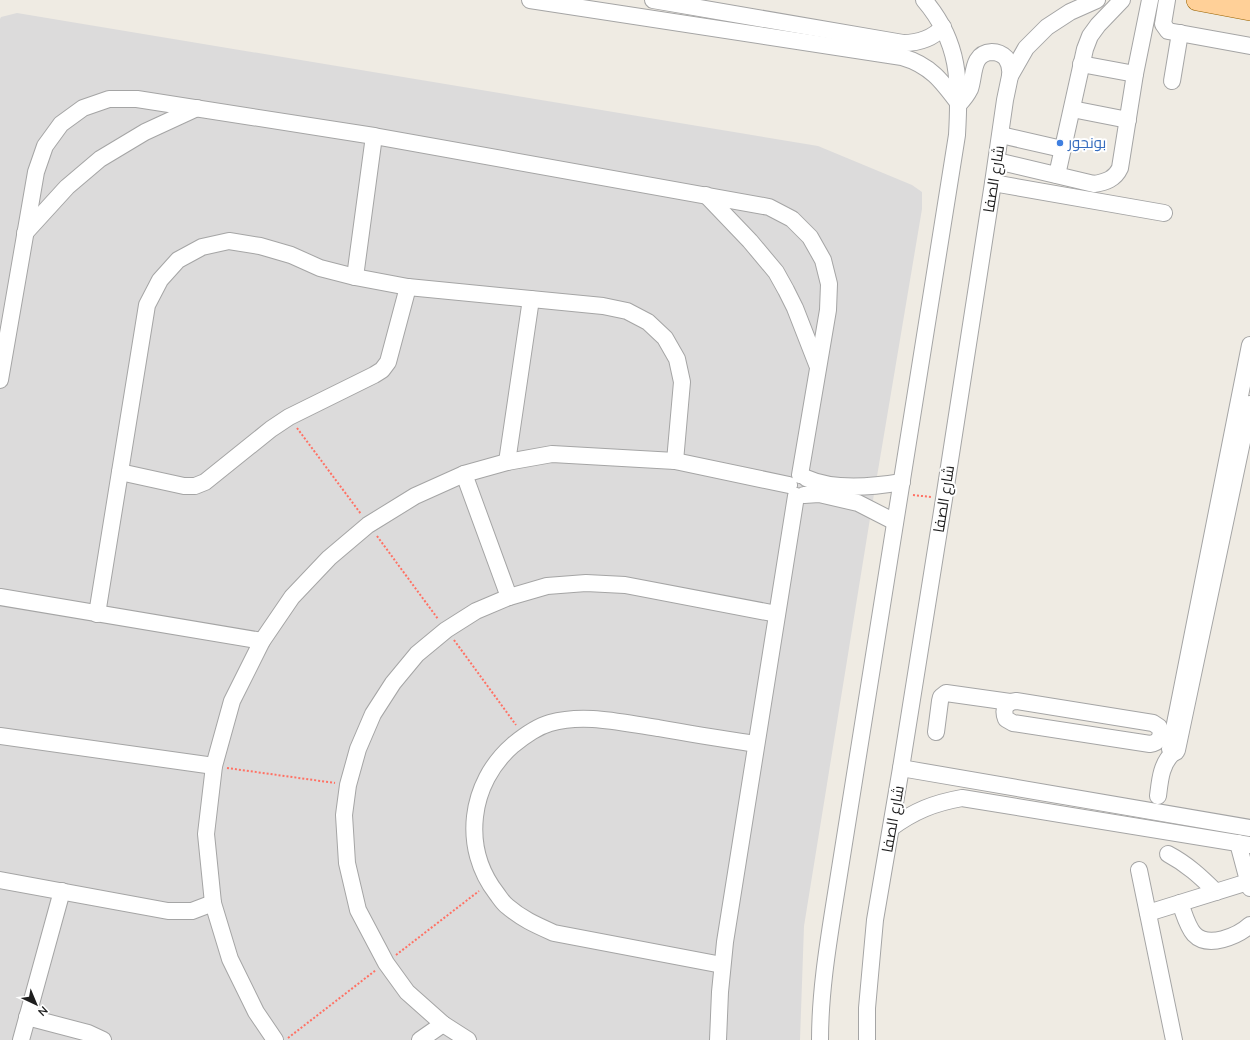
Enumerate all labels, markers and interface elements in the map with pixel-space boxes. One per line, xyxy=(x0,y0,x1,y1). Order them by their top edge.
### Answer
place label: بونجور xyxy=(1067,133,1106,152)
marker: بونجور xyxy=(1055,138,1065,148)
street label: شارع الصفا xyxy=(979,144,1010,214)
street label: شارع الصفا xyxy=(929,464,960,534)
street label: شارع الصفا xyxy=(877,784,910,854)
north arrow xyxy=(16,984,56,1024)
text: N xyxy=(35,1003,51,1019)

